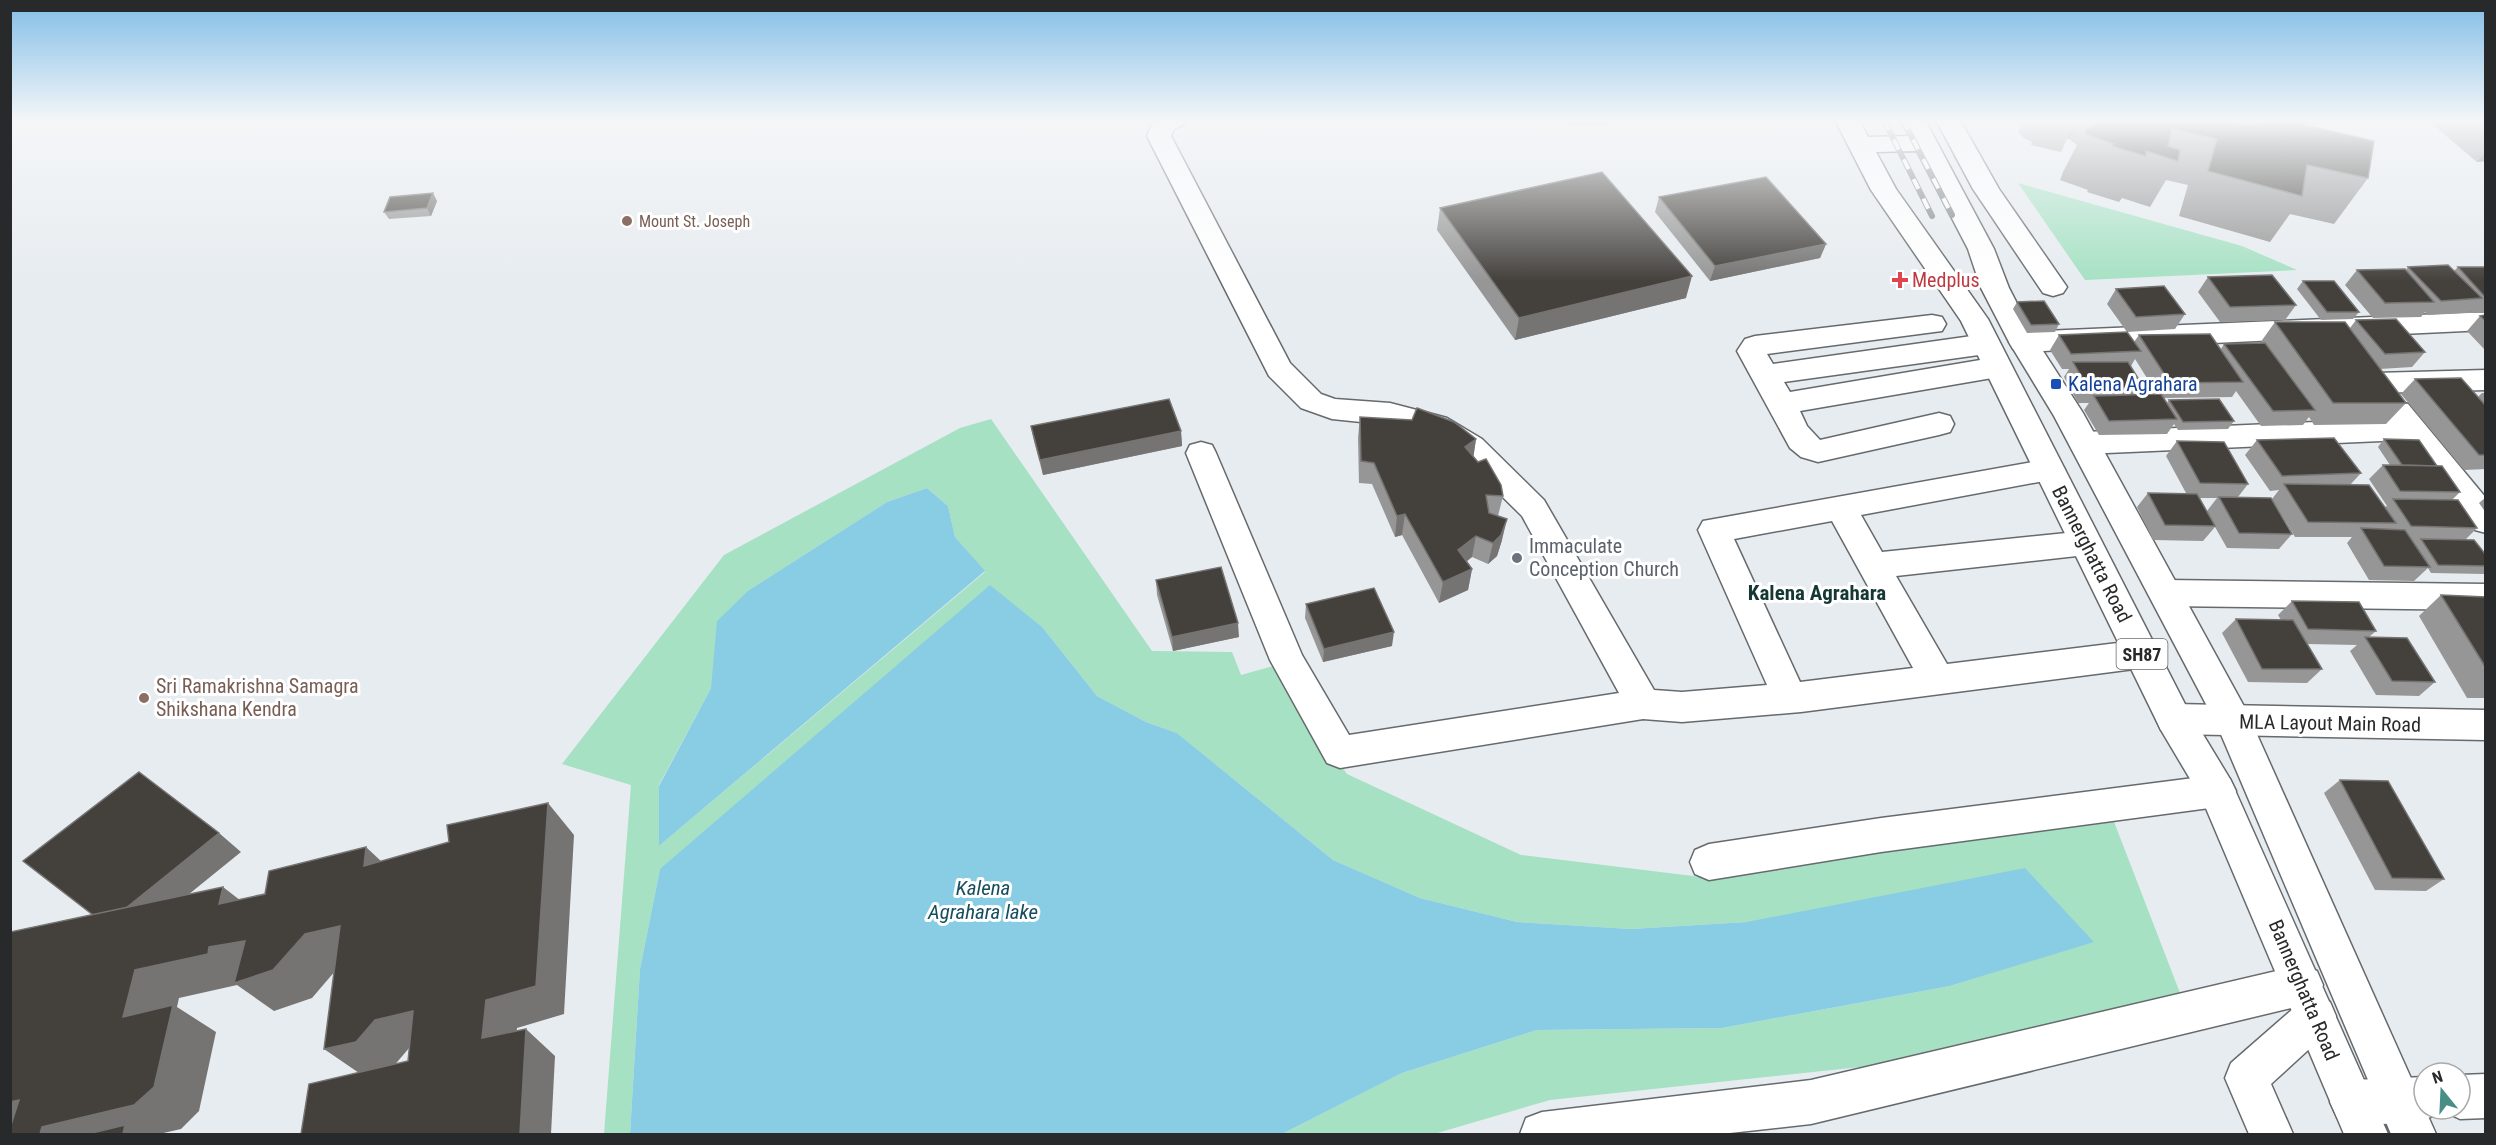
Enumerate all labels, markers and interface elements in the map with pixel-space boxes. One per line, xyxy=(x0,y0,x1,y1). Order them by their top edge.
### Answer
place label: Mount St. Joseph xyxy=(639,212,750,231)
marker: Mount St. Joseph xyxy=(620,214,634,228)
place label: Medplus xyxy=(1912,268,1980,292)
marker: Medplus xyxy=(1893,273,1907,287)
place label: Kalena Agrahara xyxy=(2068,372,2198,396)
marker: Kalena Agrahara xyxy=(2049,377,2063,391)
street label: Bannerghatta Road xyxy=(2047,482,2137,626)
place label: Immaculate Conception Church xyxy=(1529,534,1679,581)
marker: Immaculate Conception Church xyxy=(1510,551,1524,565)
district label: Kalena Agrahara xyxy=(1748,581,1886,605)
road number: SH87 xyxy=(2116,639,2168,669)
place label: Sri Ramakrishna Samagra Shikshana Kendra xyxy=(156,674,359,721)
marker: Sri Ramakrishna Samagra Shikshana Kendra xyxy=(137,691,151,705)
street label: MLA Layout Main Road xyxy=(2239,709,2421,737)
water label: Kalena Agrahara lake xyxy=(927,876,1038,924)
street label: Bannerghatta Road xyxy=(2264,916,2344,1064)
north arrow xyxy=(2412,1061,2472,1121)
text: N xyxy=(2430,1067,2445,1088)

